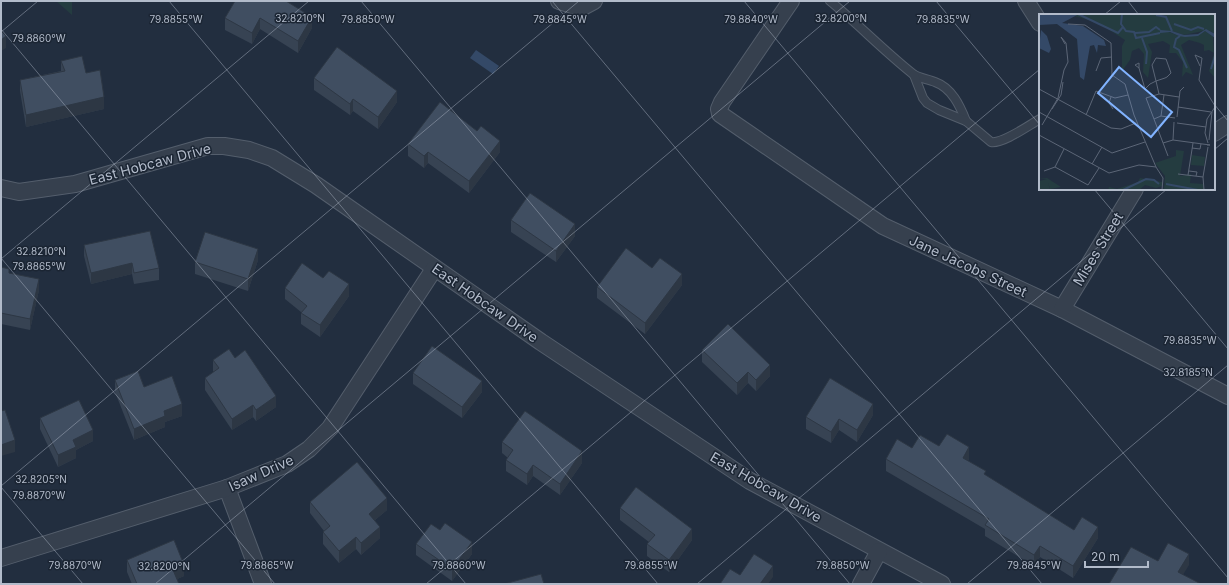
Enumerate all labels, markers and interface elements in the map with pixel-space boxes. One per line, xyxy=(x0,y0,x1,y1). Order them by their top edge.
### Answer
text: 32.8210°N xyxy=(275,12,325,24)
text: 32.8200°N xyxy=(815,12,867,24)
text: 79.8855°W xyxy=(149,13,203,25)
text: 79.8850°W xyxy=(341,13,395,25)
text: 79.8845°W xyxy=(533,13,587,25)
text: 79.8840°W xyxy=(724,13,778,25)
text: 79.8835°W xyxy=(916,13,970,25)
inset map xyxy=(1039,14,1215,190)
text: 79.8860°W xyxy=(12,32,66,44)
street label: East Hobcaw Drive xyxy=(87,139,213,188)
street label: Mises Street xyxy=(1069,209,1126,288)
street label: Jane Jacobs Street xyxy=(907,231,1030,300)
text: 32.8210°N xyxy=(16,245,66,257)
text: 79.8865°W xyxy=(12,260,66,272)
street label: East Hobcaw Drive xyxy=(429,260,542,346)
text: 79.8835°W xyxy=(1163,334,1217,346)
text: 32.8185°N xyxy=(1163,366,1213,378)
street label: East Hobcaw Drive xyxy=(708,448,825,525)
street label: Isaw Drive xyxy=(226,451,296,494)
text: 32.8205°N xyxy=(15,473,67,485)
text: 79.8870°W xyxy=(13,489,66,501)
scale bar xyxy=(1085,543,1148,569)
text: 20 m xyxy=(1091,549,1120,564)
text: 79.8870°W xyxy=(49,559,102,571)
text: 79.8865°W xyxy=(240,559,294,571)
text: 79.8860°W xyxy=(432,559,486,571)
text: 79.8855°W xyxy=(624,559,678,571)
text: 79.8850°W xyxy=(816,559,870,571)
text: 79.8845°W xyxy=(1007,559,1061,571)
text: 32.8200°N xyxy=(138,560,190,572)

